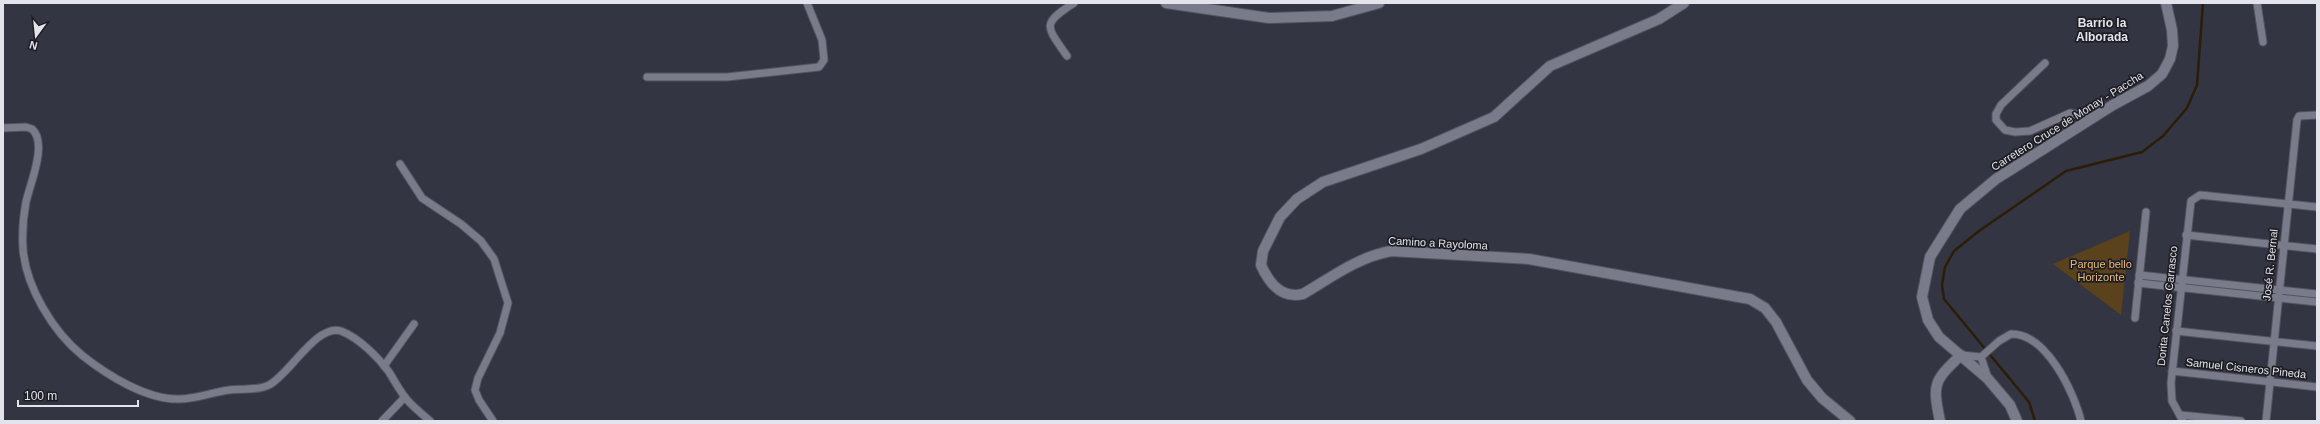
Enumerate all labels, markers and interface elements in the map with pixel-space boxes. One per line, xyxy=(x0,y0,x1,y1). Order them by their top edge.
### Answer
north arrow xyxy=(16,16,56,56)
district label: Barrio la Alborada xyxy=(2076,16,2128,44)
text: N xyxy=(28,39,39,52)
street label: Carretero Cruce de Monay - Paccha xyxy=(1989,69,2146,173)
street label: José R. Bernal xyxy=(2260,228,2280,302)
street label: Camino a Rayoloma xyxy=(1388,234,1489,252)
street label: Dorita Canelos Carrasco xyxy=(2155,245,2179,367)
park label: Parque bello Horizonte xyxy=(2070,258,2132,283)
street label: Samuel Cisneros Pineda xyxy=(2185,356,2308,380)
scale bar xyxy=(18,382,138,408)
text: 100 m xyxy=(24,389,57,403)

